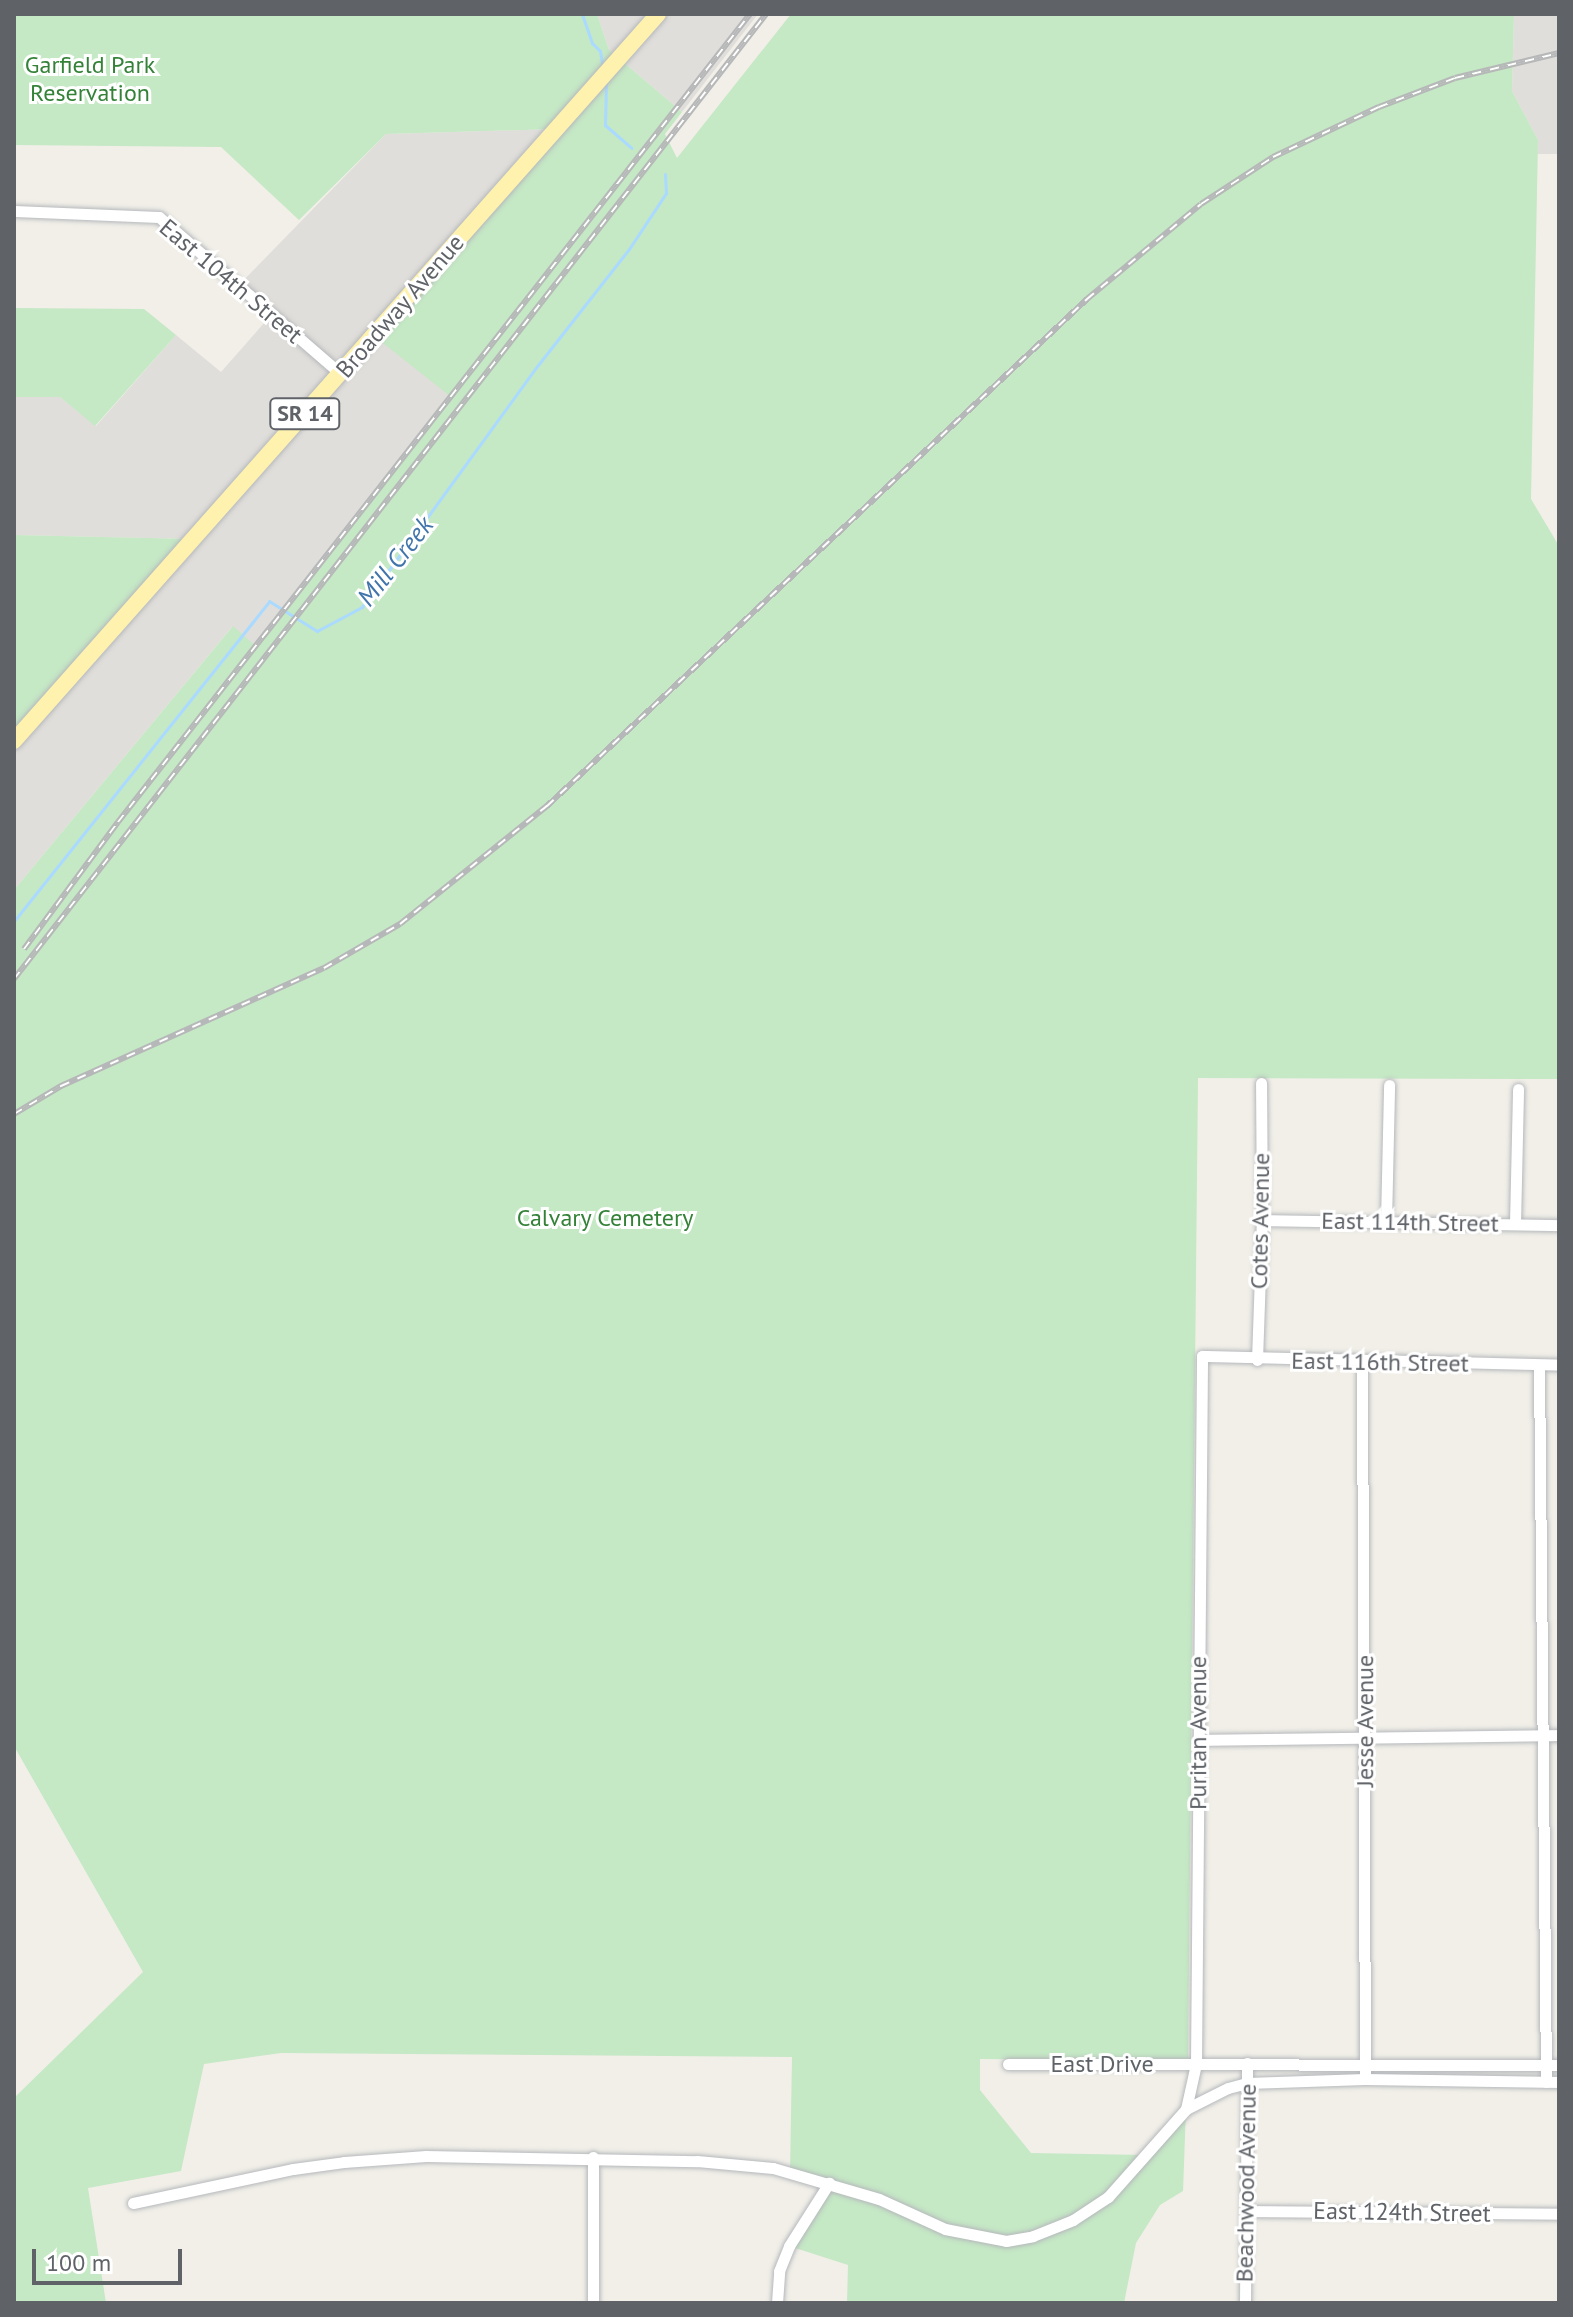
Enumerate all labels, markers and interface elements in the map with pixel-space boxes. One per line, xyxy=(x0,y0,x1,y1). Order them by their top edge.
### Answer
park label: Garfield Park Reservation xyxy=(25,51,155,107)
street label: East 104th Street xyxy=(154,213,308,349)
street label: Broadway Avenue xyxy=(329,228,471,384)
road number: SR 14 xyxy=(269,396,341,432)
water label: Mill Creek xyxy=(350,510,440,612)
street label: Cotes Avenue xyxy=(1244,1152,1276,1290)
park label: Calvary Cemetery xyxy=(516,1204,694,1232)
street label: East 114th Street xyxy=(1321,1206,1499,1238)
street label: East 116th Street xyxy=(1291,1346,1469,1378)
street label: Jesse Avenue xyxy=(1351,1655,1379,1787)
street label: Puritan Avenue xyxy=(1184,1656,1212,1810)
street label: East Drive xyxy=(1050,2050,1154,2078)
street label: Beachwood Avenue xyxy=(1230,2083,1262,2283)
street label: East 124th Street xyxy=(1313,2196,1491,2228)
scale bar xyxy=(36,2233,186,2283)
text: 100 m xyxy=(46,2247,111,2278)

